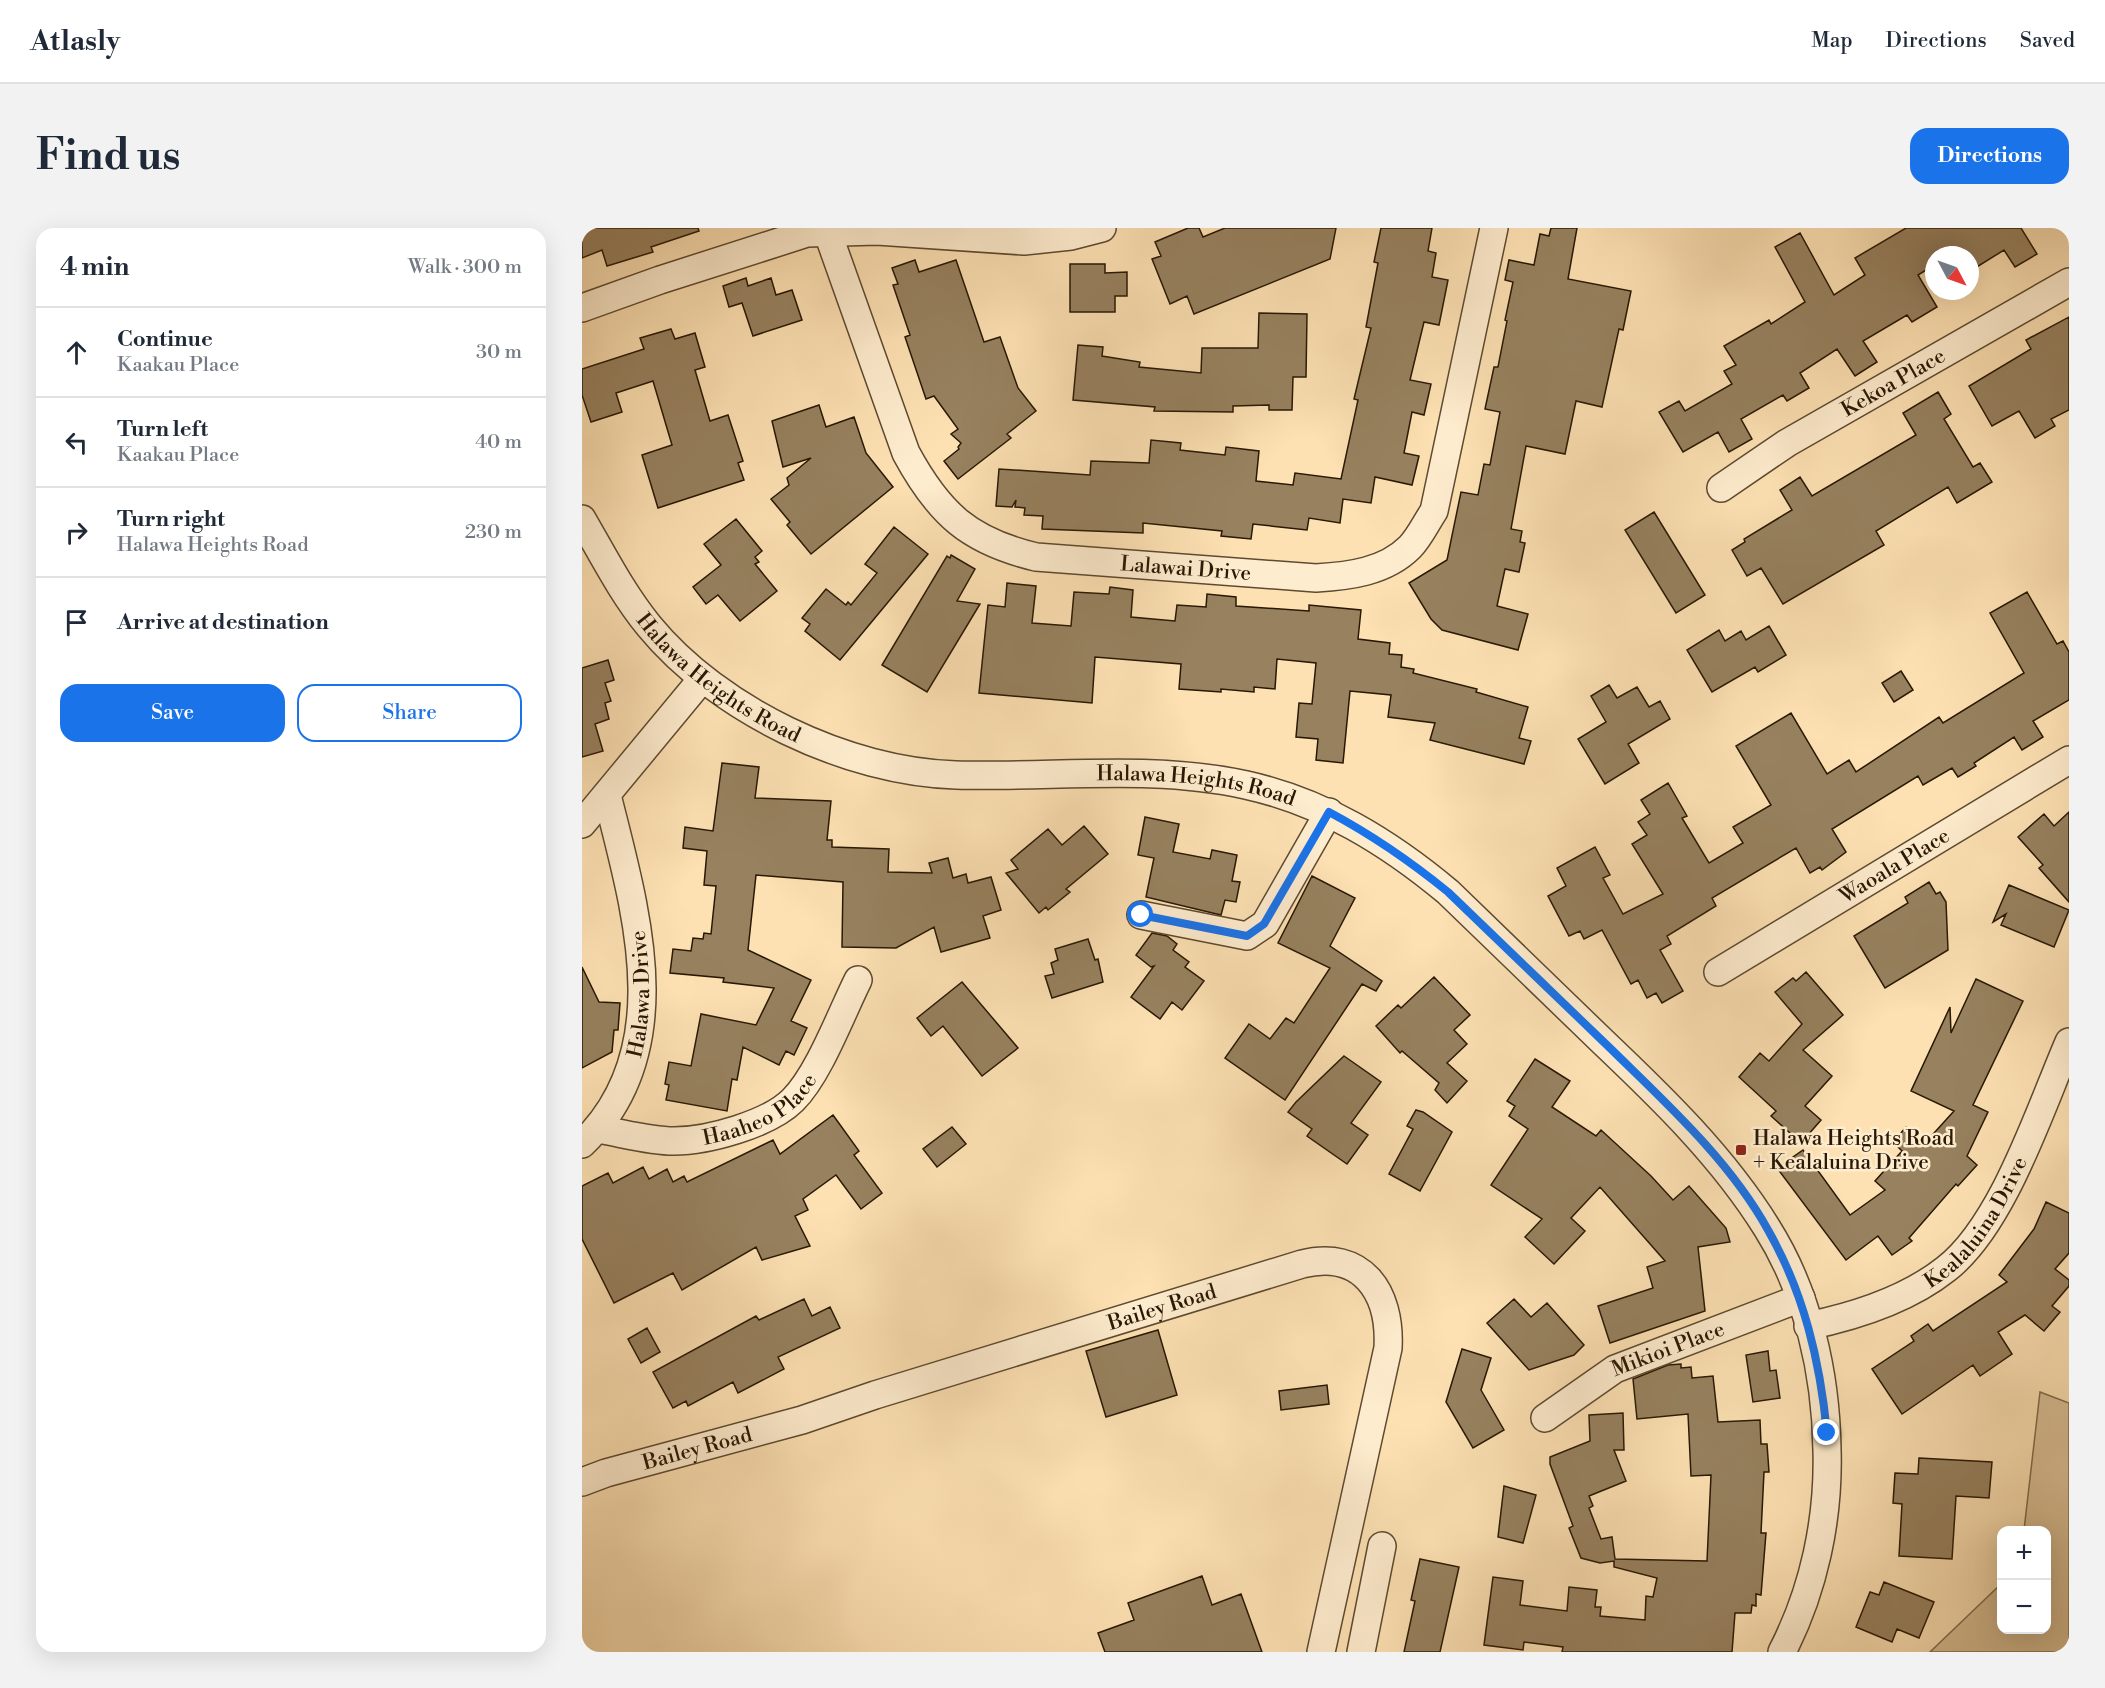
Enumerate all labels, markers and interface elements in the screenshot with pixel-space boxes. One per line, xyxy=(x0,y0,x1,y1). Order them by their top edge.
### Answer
text: Atlasly xyxy=(30,24,120,59)
text: Map xyxy=(1811,28,1853,54)
text: Directions xyxy=(1886,28,1987,54)
text: Saved xyxy=(2020,28,2075,54)
button: Directions xyxy=(1910,128,2069,184)
text: Find us xyxy=(36,130,180,183)
north arrow xyxy=(1925,246,1979,300)
text: 4 min xyxy=(60,251,130,283)
text: Walk · 300 m xyxy=(408,255,522,280)
text: Continue xyxy=(117,326,213,353)
icon: ahead xyxy=(60,336,93,369)
text: 30 m xyxy=(476,340,522,365)
street label: Kekoa Place xyxy=(1837,343,1950,423)
text: Kaakau Place xyxy=(117,353,239,378)
text: Turn left xyxy=(117,416,208,443)
icon: left xyxy=(60,426,93,459)
text: 40 m xyxy=(475,430,522,455)
text: Kaakau Place xyxy=(117,443,239,468)
text: Turn right xyxy=(117,506,225,533)
icon: right xyxy=(60,516,93,549)
text: 230 m xyxy=(465,520,522,545)
text: Halawa Heights Road xyxy=(117,533,309,558)
street label: Lalawai Drive xyxy=(1119,551,1252,587)
icon: arrive xyxy=(60,606,93,639)
street label: Halawa Heights Road xyxy=(630,608,805,749)
text: Arrive at destination xyxy=(117,609,329,636)
button: Save xyxy=(60,684,285,742)
button: Share xyxy=(297,684,522,742)
street label: Halawa Heights Road xyxy=(1096,761,1299,813)
street label: Waoala Place xyxy=(1834,823,1955,910)
route start xyxy=(1127,901,1153,927)
street label: Halawa Drive xyxy=(622,929,656,1060)
street label: Haaheo Place xyxy=(700,1069,823,1152)
place label: Halawa Heights Road + Kealaluina Drive xyxy=(1753,1126,1954,1176)
marker: Halawa Heights Road + Kealaluina Drive xyxy=(1734,1143,1748,1157)
street label: Kealaluina Drive xyxy=(1919,1153,2034,1295)
street label: Bailey Road xyxy=(1104,1279,1220,1337)
street label: Mikioi Place xyxy=(1608,1316,1728,1383)
route end xyxy=(1813,1419,1839,1445)
street label: Bailey Road xyxy=(639,1422,755,1477)
map controls xyxy=(1997,1526,2051,1634)
button: + xyxy=(1997,1526,2051,1580)
button: − xyxy=(1997,1580,2051,1634)

